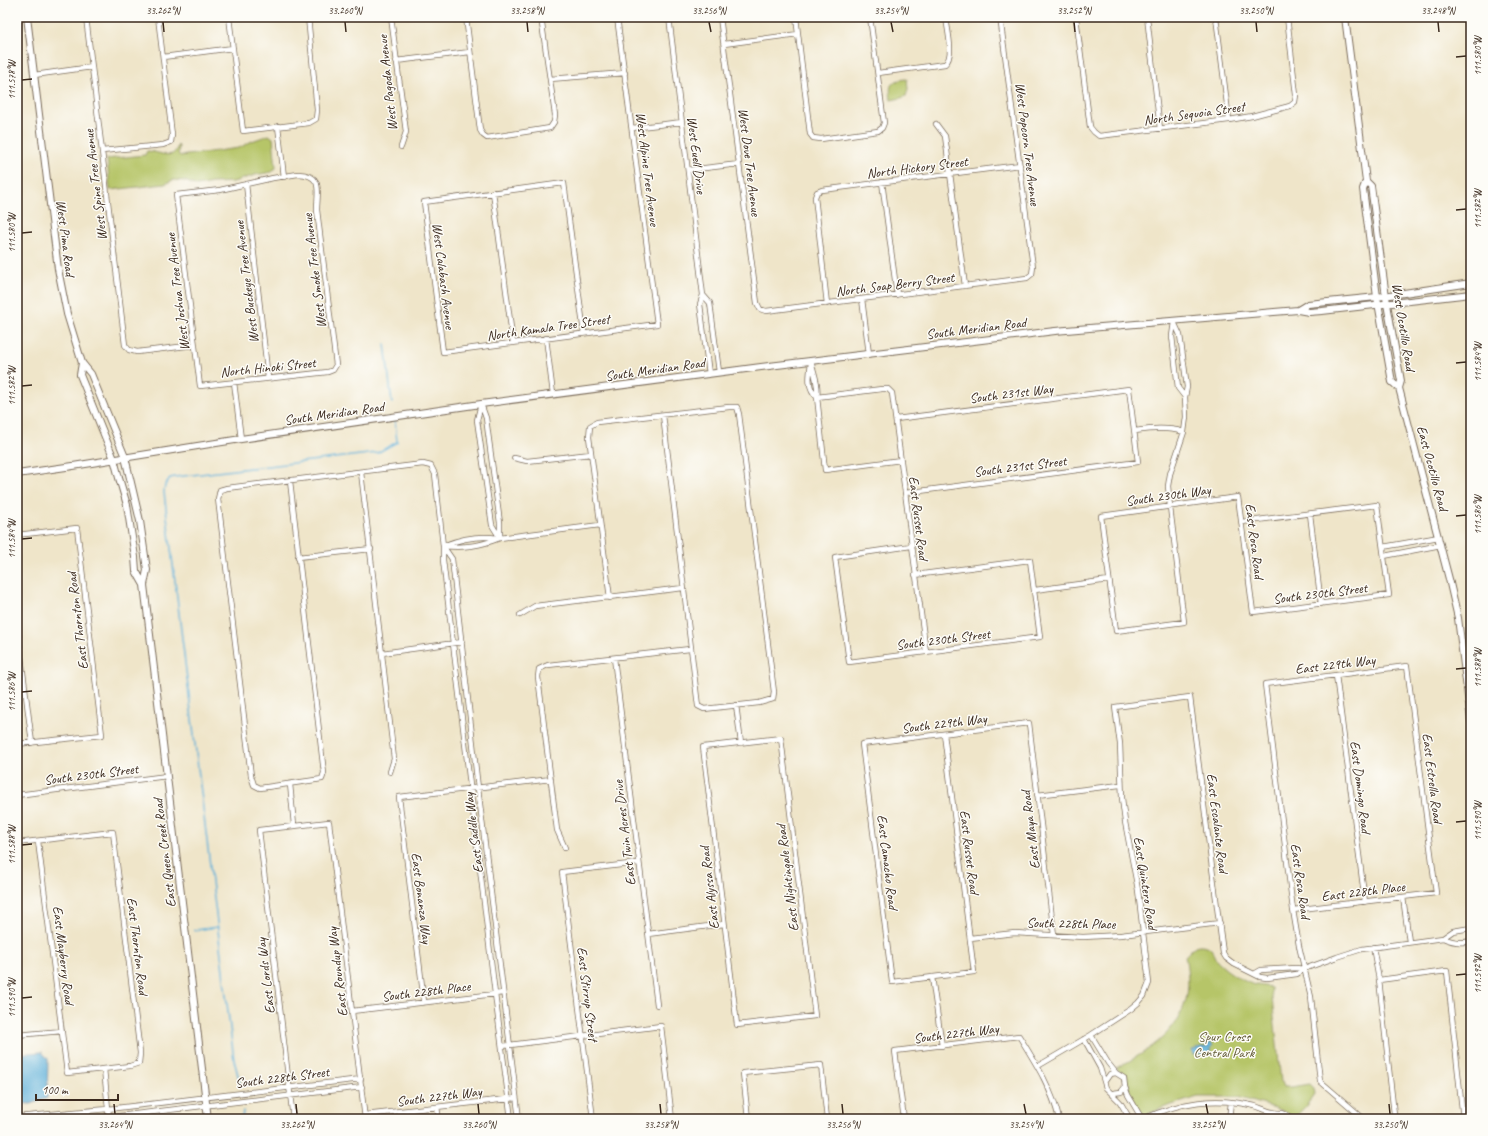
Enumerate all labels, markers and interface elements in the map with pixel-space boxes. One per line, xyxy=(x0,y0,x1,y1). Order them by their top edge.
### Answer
text: 33.262°N xyxy=(146,4,182,17)
text: 33.260°N xyxy=(328,4,364,17)
text: 33.258°N xyxy=(510,4,546,17)
text: 33.256°N xyxy=(692,4,728,17)
text: 33.254°N xyxy=(874,4,910,17)
text: 33.252°N xyxy=(1057,4,1093,17)
text: 33.250°N xyxy=(1239,4,1275,17)
text: 33.248°N xyxy=(1421,4,1457,17)
street label: West Pagoda Avenue xyxy=(374,33,401,132)
text: 111.580°W xyxy=(1471,35,1484,76)
text: 111.578°W xyxy=(5,59,18,100)
street label: West Popcorn Tree Avenue xyxy=(1012,82,1044,208)
street label: North Sequoia Street xyxy=(1143,98,1248,129)
street label: West Dove Tree Avenue xyxy=(734,107,765,218)
street label: West Alpine Tree Avenue xyxy=(632,111,663,228)
street label: West Euell Drive xyxy=(683,115,710,196)
street label: West Spine Tree Avenue xyxy=(80,127,111,241)
street label: North Hickory Street xyxy=(866,153,970,182)
text: 111.582°W xyxy=(1471,188,1484,229)
street label: West Pima Road xyxy=(52,199,79,280)
street label: West Smoke Tree Avenue xyxy=(299,211,330,329)
text: 111.580°W xyxy=(5,212,18,253)
street label: West Buckeye Tree Avenue xyxy=(230,218,262,344)
street label: West Calabash Avenue xyxy=(429,222,459,332)
street label: West Joshua Tree Avenue xyxy=(162,231,193,352)
street label: North Soap Berry Street xyxy=(835,269,957,300)
street label: West Ocotillo Road xyxy=(1388,282,1419,375)
street label: North Kamala Tree Street xyxy=(486,310,613,345)
street label: South Meridian Road xyxy=(925,314,1029,343)
text: 111.584°W xyxy=(1471,341,1484,382)
street label: North Hinoki Street xyxy=(220,354,318,381)
street label: South Meridian Road xyxy=(604,354,708,385)
text: 111.582°W xyxy=(5,365,18,406)
street label: South 231st Way xyxy=(968,380,1055,407)
street label: South Meridian Road xyxy=(283,398,387,429)
street label: East Ocotillo Road xyxy=(1413,424,1453,515)
street label: South 231st Street xyxy=(973,452,1069,481)
street label: East Russet Road xyxy=(905,475,932,563)
street label: South 230th Way xyxy=(1125,481,1213,510)
text: 111.586°W xyxy=(1471,494,1484,535)
street label: East Rosa Road xyxy=(1241,503,1268,582)
text: 111.584°W xyxy=(5,518,18,559)
street label: East Thornton Road xyxy=(63,569,92,671)
street label: South 230th Street xyxy=(1272,579,1369,608)
street label: South 230th Street xyxy=(895,625,992,654)
text: 111.588°W xyxy=(1471,647,1484,688)
street label: East 229th Way xyxy=(1294,651,1377,678)
text: 111.586°W xyxy=(5,671,18,712)
street label: South 229th Way xyxy=(901,710,989,737)
street label: East Estrella Road xyxy=(1419,732,1447,826)
street label: East Domingo Road xyxy=(1346,740,1375,837)
street label: South 230th Street xyxy=(43,760,140,789)
street label: East Escalante Road xyxy=(1203,772,1232,876)
street label: East Twin Acres Drive xyxy=(609,778,639,887)
street label: East Maya Road xyxy=(1017,787,1044,870)
street label: East Saddle Way xyxy=(460,790,487,874)
street label: East Queen Creek Road xyxy=(149,795,180,908)
text: 111.590°W xyxy=(1471,800,1484,841)
street label: East Russet Road xyxy=(956,809,983,897)
street label: East Camacho Road xyxy=(873,814,902,913)
street label: East Nightingale Road xyxy=(772,821,802,932)
text: 111.588°W xyxy=(5,824,18,865)
street label: East Quintero Road xyxy=(1130,835,1162,933)
street label: East Rosa Road xyxy=(1287,842,1315,922)
street label: East Alyssa Road xyxy=(696,843,723,930)
street label: East Bonanza Way xyxy=(408,852,436,946)
street label: East 228th Place xyxy=(1320,878,1407,905)
street label: East Thornton Road xyxy=(123,896,152,998)
street label: East Mayberry Road xyxy=(49,905,78,1008)
street label: South 228th Place xyxy=(1026,914,1117,933)
street label: East Roundup Way xyxy=(323,925,351,1018)
street label: East Lords Way xyxy=(252,936,279,1015)
street label: East Stirrup Street xyxy=(573,946,602,1044)
text: 111.592°W xyxy=(1471,953,1484,994)
text: 111.590°W xyxy=(5,977,18,1018)
street label: South 228th Place xyxy=(381,977,473,1005)
street label: South 227th Way xyxy=(913,1020,1001,1047)
park label: Spur Cross Central Park xyxy=(1194,1028,1255,1061)
street label: South 228th Street xyxy=(234,1063,331,1092)
scale bar xyxy=(36,1076,118,1102)
text: 100 m xyxy=(42,1082,69,1098)
street label: South 227th Way xyxy=(396,1083,484,1110)
text: 33.264°N xyxy=(98,1118,134,1131)
text: 33.262°N xyxy=(280,1118,316,1131)
text: 33.260°N xyxy=(462,1118,498,1131)
text: 33.258°N xyxy=(644,1118,680,1131)
text: 33.256°N xyxy=(826,1118,862,1131)
text: 33.254°N xyxy=(1009,1118,1045,1131)
text: 33.252°N xyxy=(1191,1118,1227,1131)
text: 33.250°N xyxy=(1373,1118,1409,1131)

